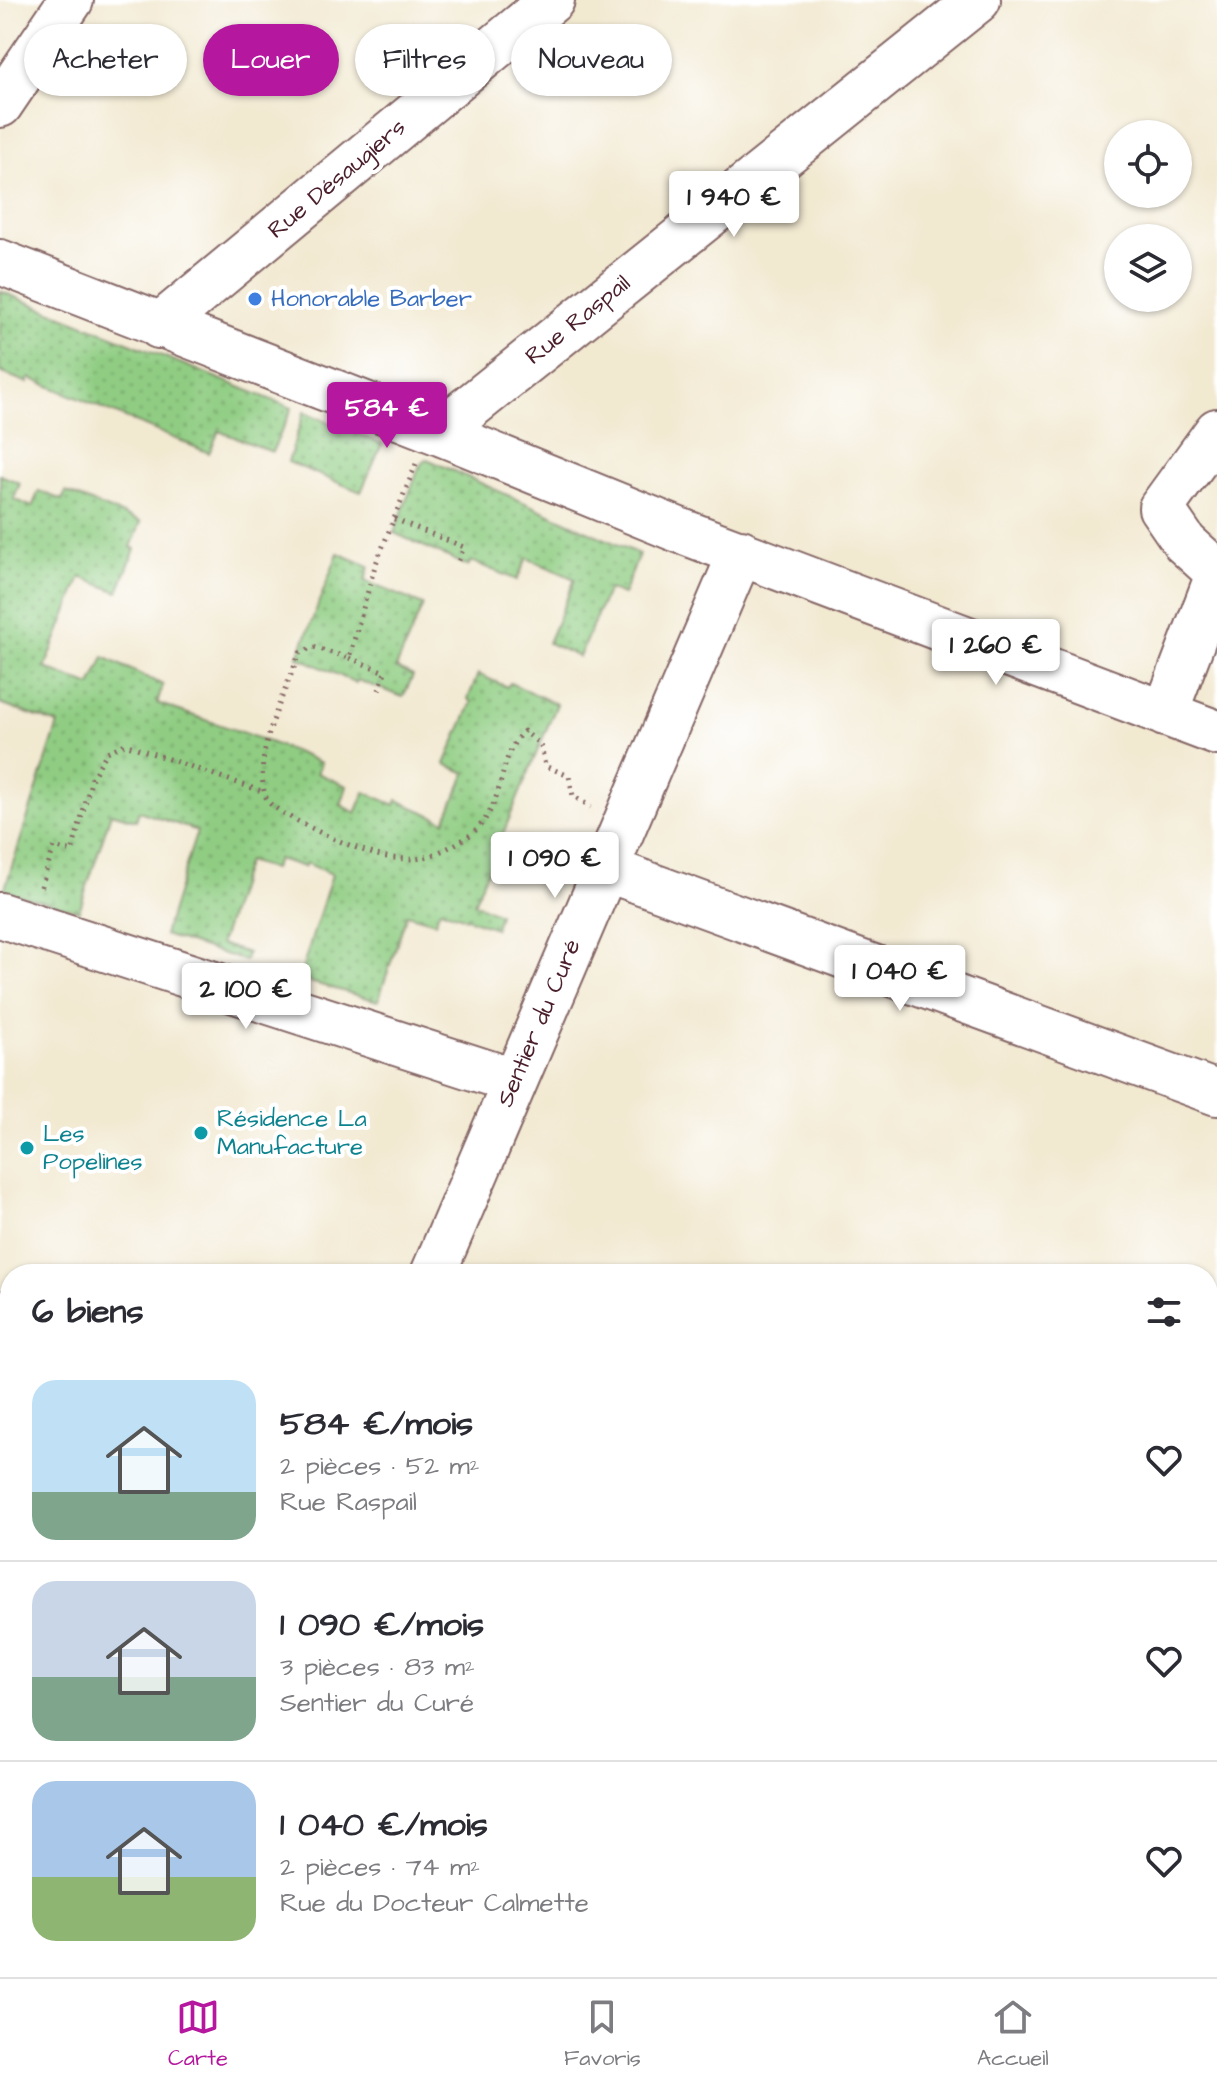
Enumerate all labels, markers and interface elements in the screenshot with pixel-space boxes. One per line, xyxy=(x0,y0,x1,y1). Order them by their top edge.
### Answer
chip: Acheter xyxy=(24,24,187,96)
chip: Louer xyxy=(203,24,339,96)
chip: Filtres xyxy=(355,24,495,96)
chip: Nouveau xyxy=(511,24,672,96)
street label: Rue Désaugiers xyxy=(261,111,414,248)
map controls xyxy=(1104,120,1192,312)
button: locate xyxy=(1104,120,1192,208)
pin: 1 940 € xyxy=(660,171,808,239)
text: 1 940 € xyxy=(687,179,781,215)
button: layers xyxy=(1104,224,1192,312)
street label: Rue Raspail xyxy=(518,267,638,373)
place label: Honorable Barber xyxy=(271,282,472,316)
marker: Honorable Barber xyxy=(246,290,264,308)
pin: 584 € xyxy=(331,382,443,450)
text: 584 € xyxy=(345,390,429,426)
pin: 1 260 € xyxy=(922,619,1070,687)
text: 1 260 € xyxy=(950,627,1042,663)
pin: 1 090 € xyxy=(481,832,629,900)
text: 1 090 € xyxy=(509,840,601,876)
street label: Sentier du Curé xyxy=(488,934,590,1112)
pin: 1 040 € xyxy=(826,945,974,1013)
text: 1 040 € xyxy=(852,953,948,989)
pin: 2 100 € xyxy=(172,963,320,1031)
text: 2 100 € xyxy=(200,971,292,1007)
place label: Résidence La Manufacture xyxy=(217,1102,367,1164)
place label: Les Popelines xyxy=(43,1117,143,1179)
marker: Résidence La Manufacture xyxy=(192,1124,210,1142)
marker: Les Popelines xyxy=(18,1139,36,1157)
text: 6 biens xyxy=(32,1288,144,1336)
icon: filters xyxy=(1142,1290,1186,1334)
text: 584 €/mois xyxy=(280,1400,473,1448)
icon: home xyxy=(96,1412,192,1508)
icon: heart xyxy=(1142,1438,1186,1482)
text: 2 pièces · 52 m² xyxy=(280,1448,480,1484)
text: Rue Raspail xyxy=(280,1484,417,1520)
text: 1 090 €/mois xyxy=(280,1601,484,1649)
icon: home xyxy=(96,1613,192,1709)
icon: heart xyxy=(1142,1639,1186,1683)
text: 3 pièces · 83 m² xyxy=(280,1649,475,1685)
text: Sentier du Curé xyxy=(280,1685,474,1721)
text: 1 040 €/mois xyxy=(280,1801,488,1849)
icon: home xyxy=(96,1813,192,1909)
icon: heart xyxy=(1142,1839,1186,1883)
text: 2 pièces · 74 m² xyxy=(280,1849,480,1885)
text: Rue du Docteur Calmette xyxy=(280,1885,589,1921)
tab: Carte xyxy=(168,1995,228,2074)
tab: Favoris xyxy=(564,1995,641,2074)
tab: Accueil xyxy=(977,1995,1049,2074)

